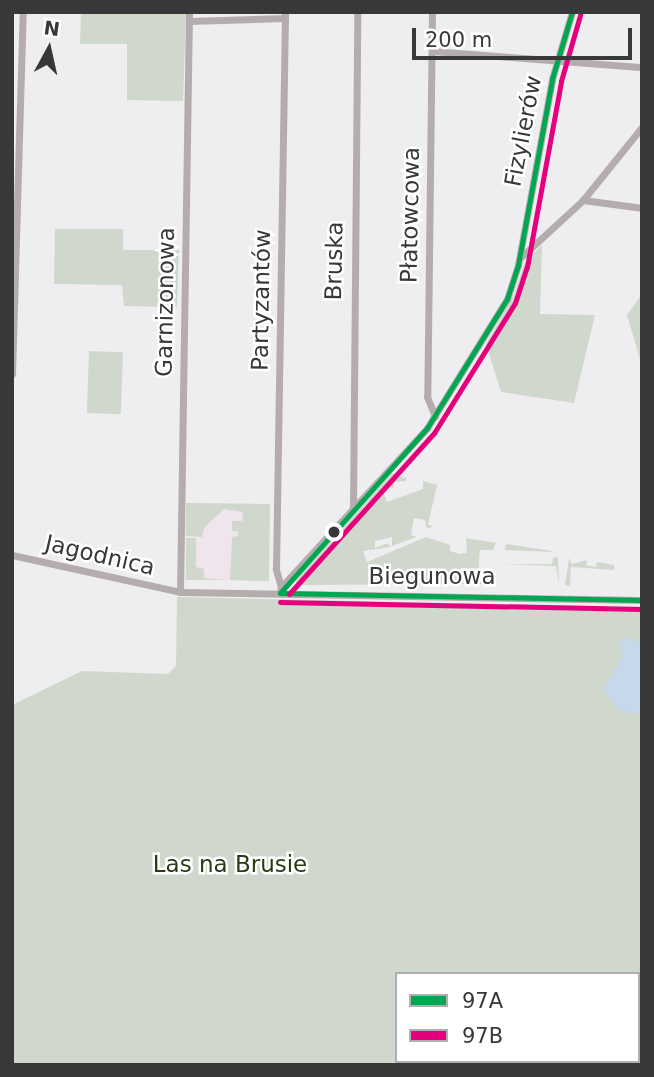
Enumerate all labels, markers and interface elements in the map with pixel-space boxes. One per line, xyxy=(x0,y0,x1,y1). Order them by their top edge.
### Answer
north arrow xyxy=(14,14,84,84)
scale bar xyxy=(416,14,636,58)
text: N xyxy=(43,16,61,40)
text: 200 m xyxy=(425,28,492,52)
street label: Fizylierów xyxy=(499,73,547,189)
street label: Płatowcowa xyxy=(395,147,425,283)
street label: Bruska xyxy=(320,221,348,301)
street label: Garnizonowa xyxy=(150,227,180,377)
street label: Partyzantów xyxy=(246,229,276,371)
unlabelled marker xyxy=(327,525,341,539)
street label: Jagodnica xyxy=(42,529,158,581)
street label: Biegunowa xyxy=(368,562,496,590)
park label: Las na Brusie xyxy=(153,850,307,878)
legend xyxy=(395,972,640,1063)
text: 97A xyxy=(462,989,503,1013)
text: 97B xyxy=(462,1024,503,1048)

